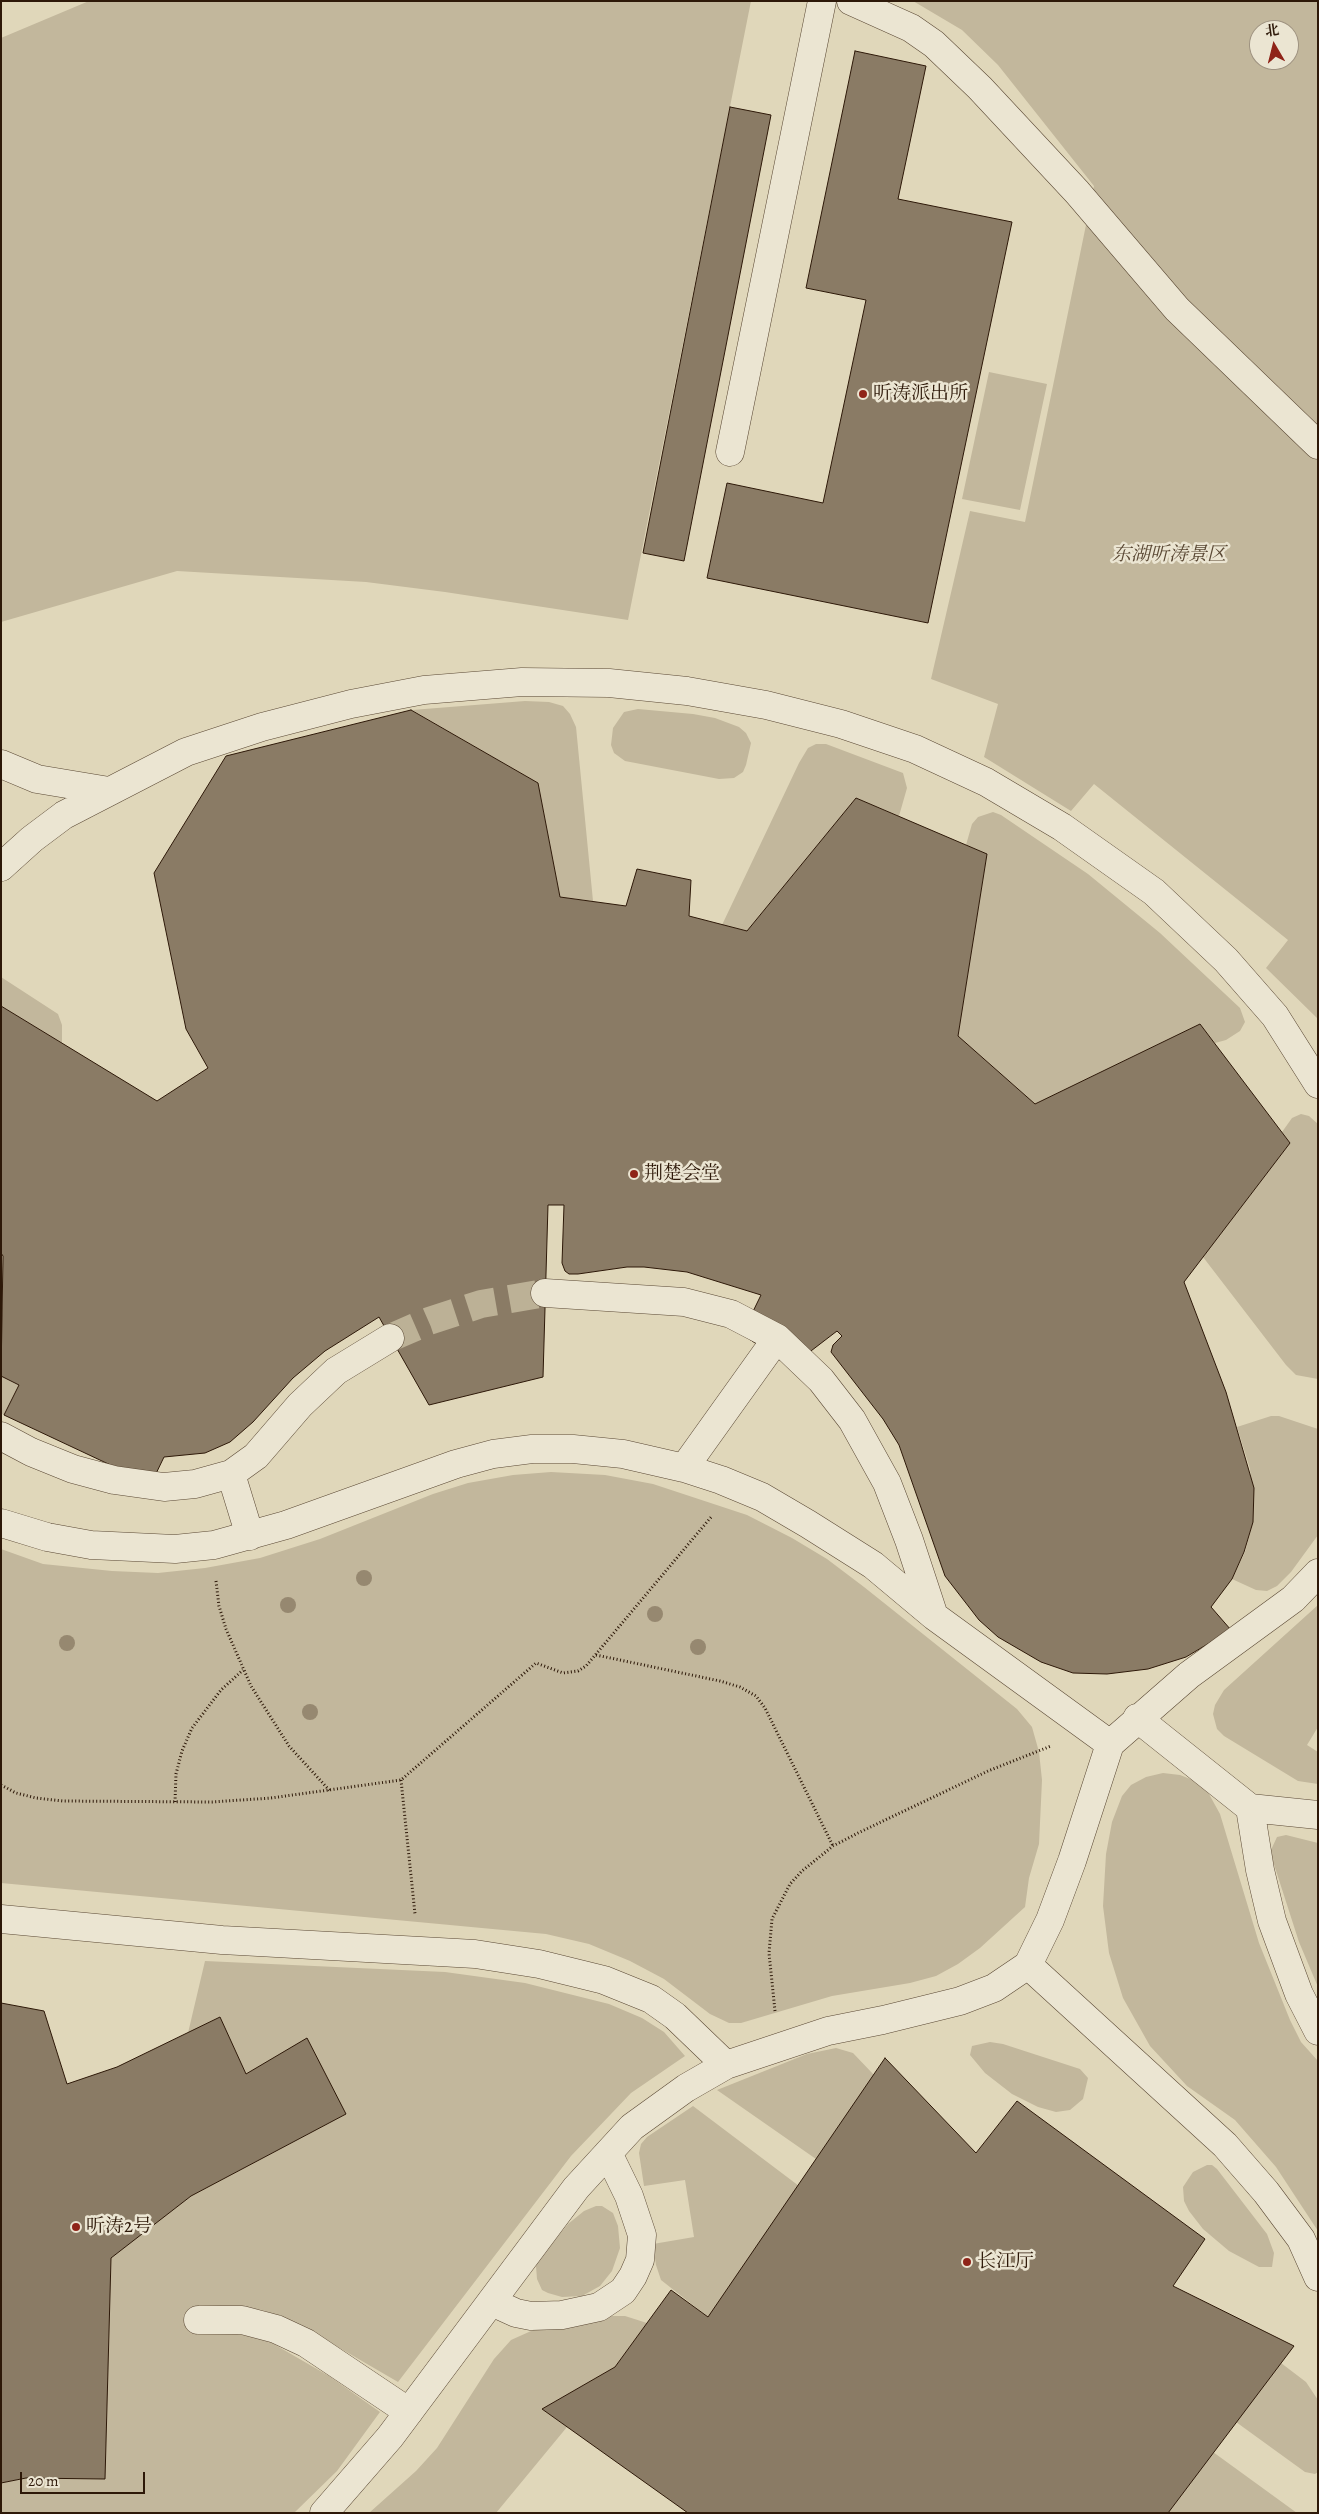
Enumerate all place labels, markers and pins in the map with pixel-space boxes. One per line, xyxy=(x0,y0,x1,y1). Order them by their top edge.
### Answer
place label: 听涛派出所 xyxy=(873,383,968,405)
marker: 听涛派出所 xyxy=(857,388,869,400)
place label: 荆楚会堂 xyxy=(644,1163,720,1185)
marker: 荆楚会堂 xyxy=(628,1168,640,1180)
place label: 听涛2号 xyxy=(86,2216,152,2238)
marker: 听涛2号 xyxy=(70,2221,82,2233)
place label: 长江厅 xyxy=(977,2251,1034,2273)
marker: 长江厅 xyxy=(961,2256,973,2268)

